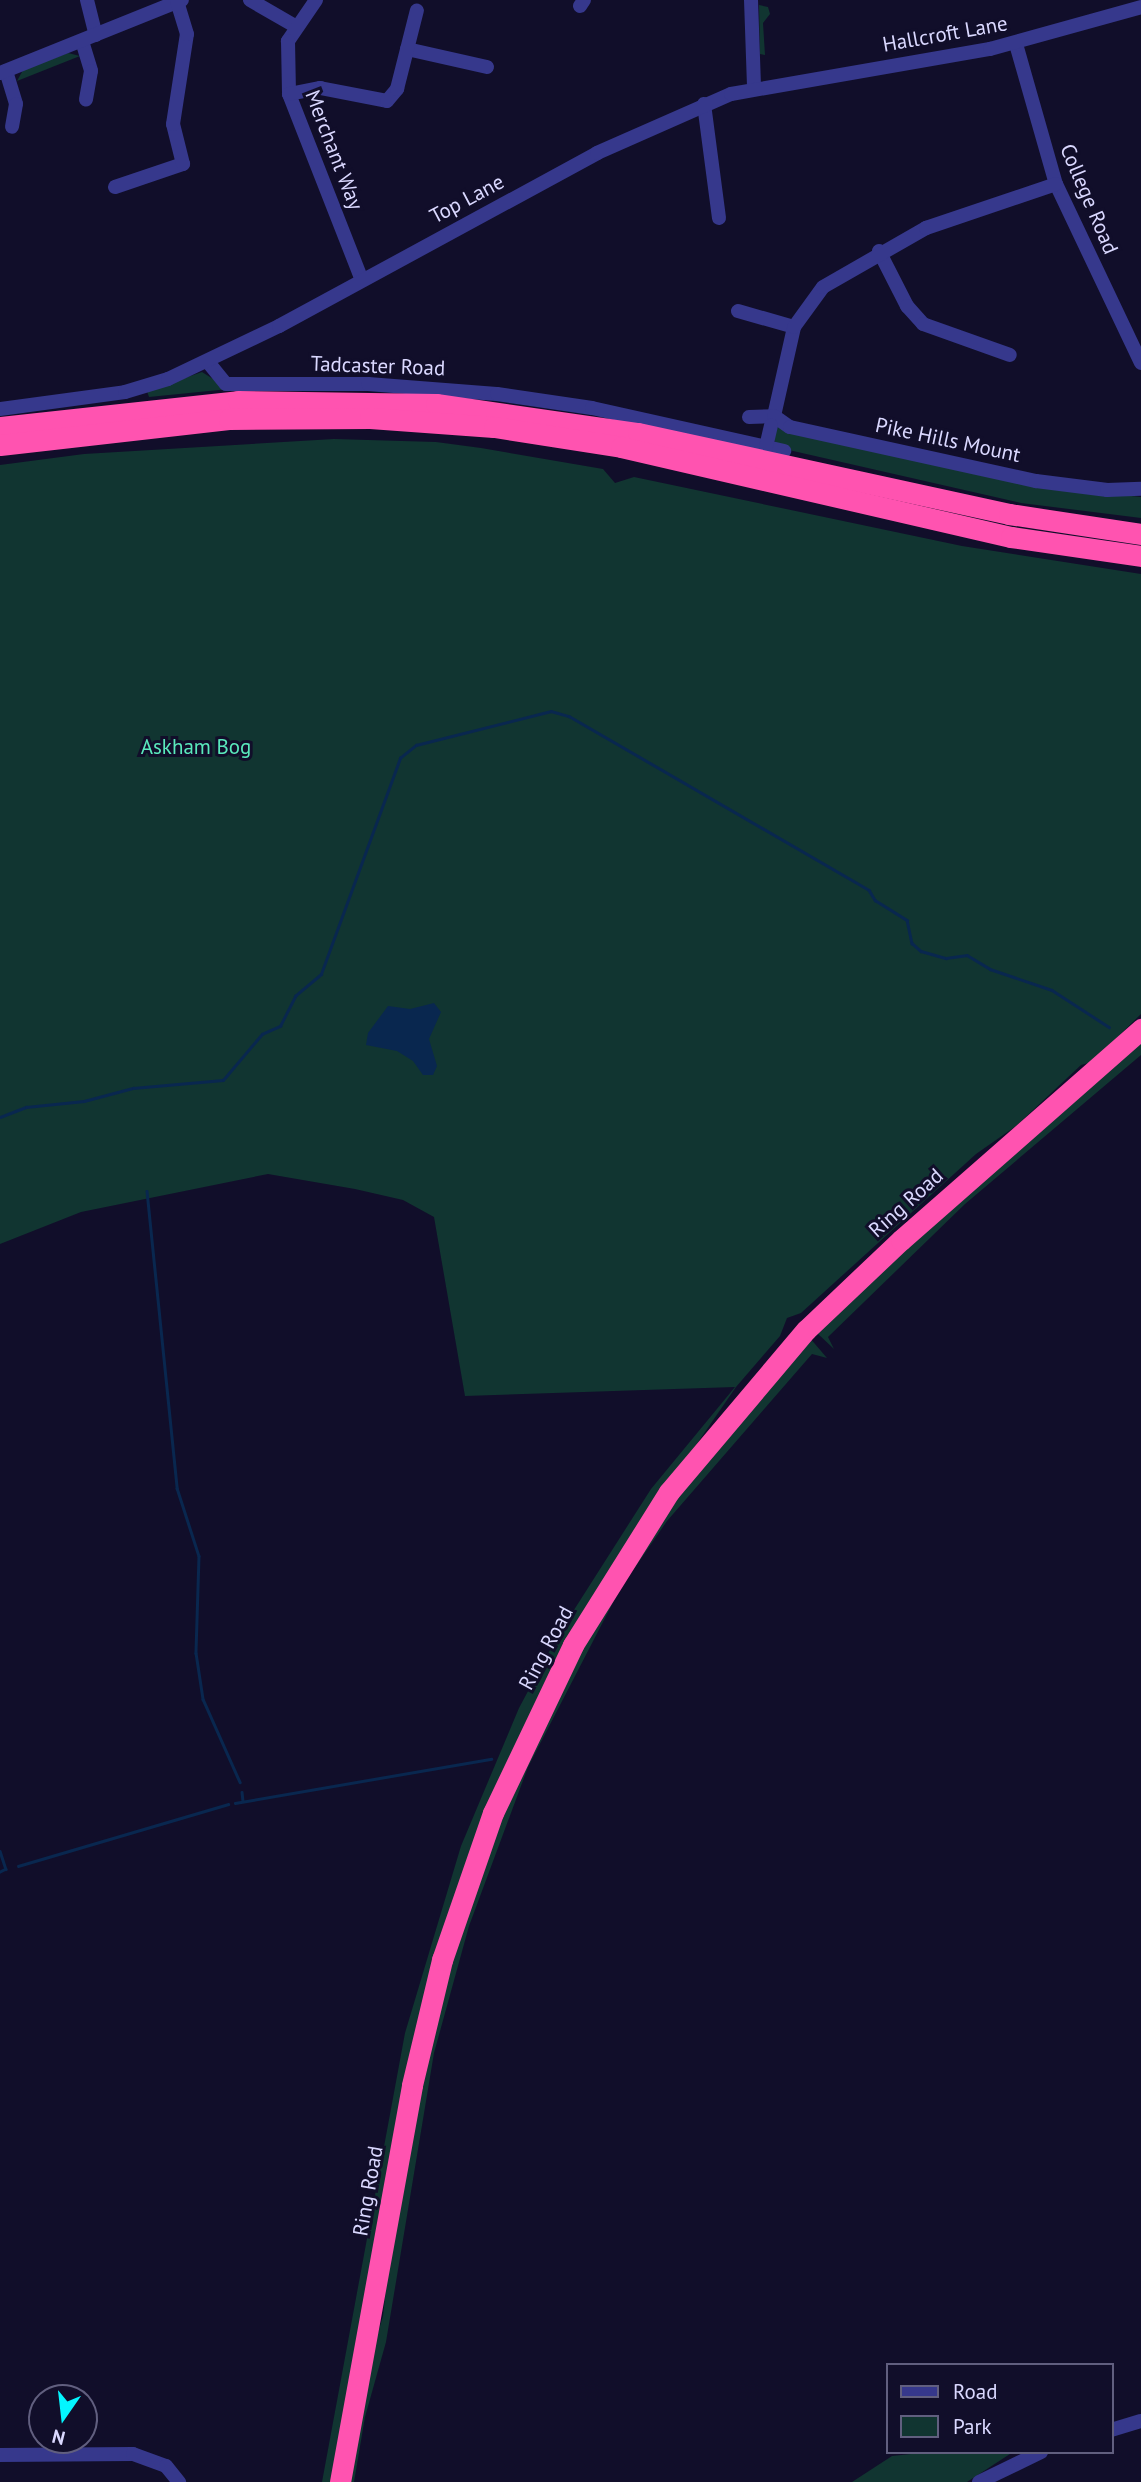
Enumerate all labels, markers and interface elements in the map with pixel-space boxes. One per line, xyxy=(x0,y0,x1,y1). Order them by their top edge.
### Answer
street label: Hallcroft Lane xyxy=(881,11,1009,57)
street label: Merchant Way xyxy=(300,86,368,214)
street label: College Road xyxy=(1055,140,1123,258)
street label: Top Lane xyxy=(426,169,508,229)
street label: Tadcaster Road xyxy=(310,351,446,381)
street label: Pike Hills Mount xyxy=(873,412,1023,468)
park label: Askham Bog xyxy=(141,734,251,760)
street label: Ring Road xyxy=(864,1163,948,1243)
street label: Ring Road xyxy=(514,1602,578,1694)
street label: Ring Road xyxy=(348,2144,388,2238)
legend xyxy=(886,2363,1113,2454)
text: Road xyxy=(953,2378,997,2405)
north arrow xyxy=(28,2384,98,2454)
text: Park xyxy=(953,2413,992,2440)
text: N xyxy=(49,2424,67,2451)

